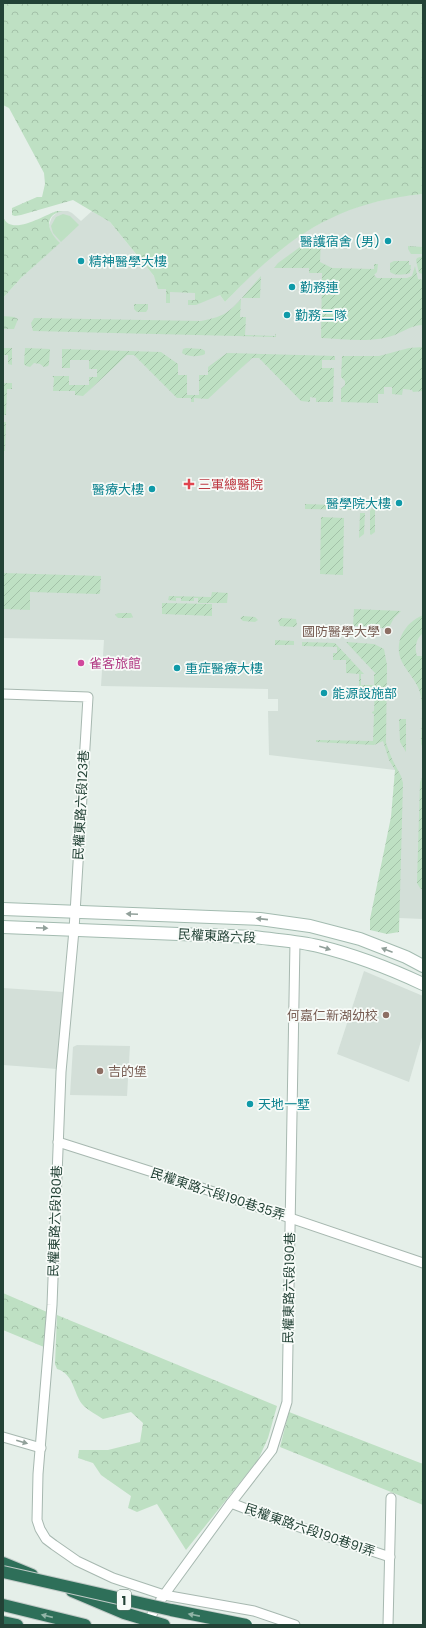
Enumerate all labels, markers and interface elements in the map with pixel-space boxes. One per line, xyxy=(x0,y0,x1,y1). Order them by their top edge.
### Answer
place label: 醫護宿舍 (男) xyxy=(300,232,380,251)
marker: 醫護宿舍 (男) xyxy=(383,236,393,246)
place label: 精神醫學大樓 xyxy=(89,252,167,271)
marker: 精神醫學大樓 xyxy=(76,256,86,266)
place label: 勤務連 xyxy=(300,278,339,297)
marker: 勤務連 xyxy=(287,282,297,292)
place label: 勤務二隊 xyxy=(295,306,347,325)
marker: 勤務二隊 xyxy=(282,310,292,320)
place label: 三軍總醫院 xyxy=(198,475,263,494)
marker: 三軍總醫院 xyxy=(183,478,195,490)
place label: 醫療大樓 xyxy=(92,480,144,499)
marker: 醫療大樓 xyxy=(147,484,157,494)
place label: 醫學院大樓 xyxy=(326,494,391,513)
marker: 醫學院大樓 xyxy=(394,498,404,508)
place label: 國防醫學大學 xyxy=(302,622,380,641)
marker: 國防醫學大學 xyxy=(383,626,393,636)
place label: 雀客旅館 xyxy=(89,654,141,673)
marker: 雀客旅館 xyxy=(76,658,86,668)
place label: 重症醫療大樓 xyxy=(185,659,263,678)
marker: 重症醫療大樓 xyxy=(172,663,182,673)
place label: 能源設施部 xyxy=(332,684,397,703)
marker: 能源設施部 xyxy=(319,688,329,698)
street label: 民權東路六段123巷 xyxy=(69,749,93,861)
one-way arrow xyxy=(126,911,138,918)
one-way arrow xyxy=(256,916,268,922)
street label: 民權東路六段 xyxy=(178,924,256,948)
one-way arrow xyxy=(36,925,48,932)
one-way arrow xyxy=(319,945,331,951)
one-way arrow xyxy=(381,946,393,952)
place label: 何嘉仁新湖幼校 xyxy=(287,1006,378,1025)
marker: 何嘉仁新湖幼校 xyxy=(381,1010,391,1020)
place label: 吉的堡 xyxy=(108,1062,147,1081)
marker: 吉的堡 xyxy=(95,1066,105,1076)
place label: 天地一墅 xyxy=(258,1095,310,1114)
marker: 天地一墅 xyxy=(245,1099,255,1109)
street label: 民權東路六段190巷35弄 xyxy=(148,1163,288,1225)
street label: 民權東路六段180巷 xyxy=(44,1165,66,1277)
street label: 民權東路六段190巷 xyxy=(279,1232,299,1344)
one-way arrow xyxy=(16,1439,28,1445)
street label: 民權東路六段190巷91弄 xyxy=(242,1499,378,1561)
road number: 1 xyxy=(117,1590,131,1610)
one-way arrow xyxy=(188,1612,200,1618)
one-way arrow xyxy=(41,1613,54,1619)

